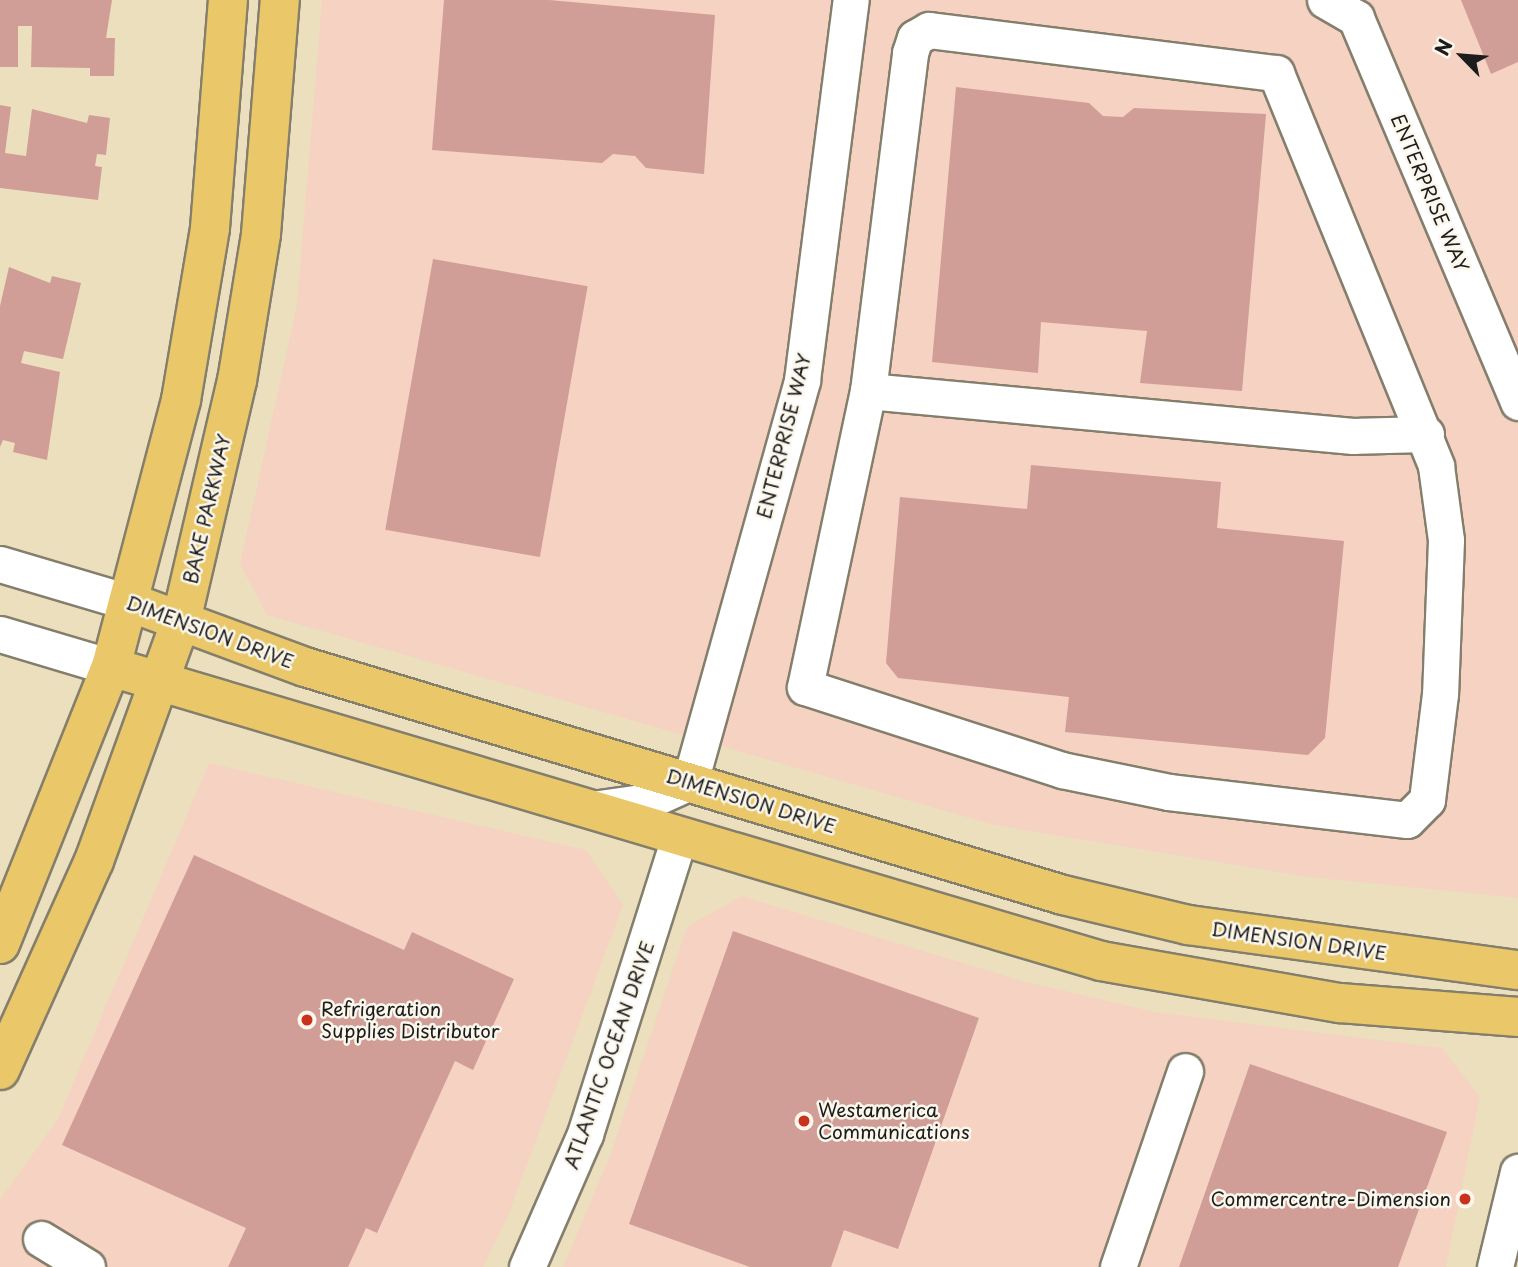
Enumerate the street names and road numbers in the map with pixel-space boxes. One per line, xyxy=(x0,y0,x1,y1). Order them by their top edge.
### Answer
street label: ENTERPRISE WAY xyxy=(1386,110,1474,276)
street label: ENTERPRISE WAY xyxy=(752,351,816,521)
street label: BAKE PARKWAY xyxy=(179,432,235,586)
street label: DIMENSION DRIVE xyxy=(122,591,298,673)
street label: DIMENSION DRIVE xyxy=(662,764,840,838)
street label: DIMENSION DRIVE xyxy=(1209,917,1389,965)
street label: ATLANTIC OCEAN DRIVE xyxy=(559,938,659,1172)

